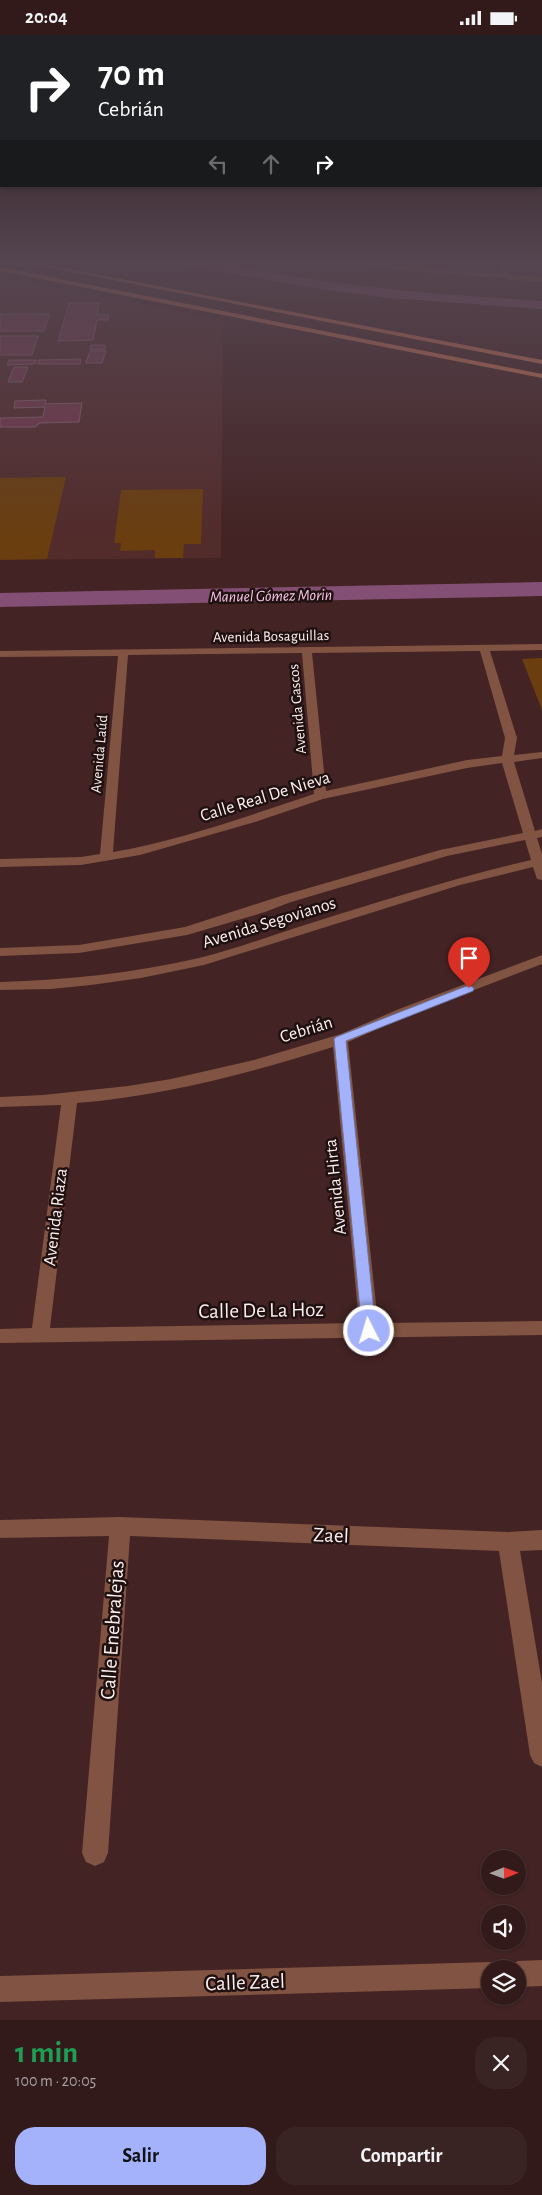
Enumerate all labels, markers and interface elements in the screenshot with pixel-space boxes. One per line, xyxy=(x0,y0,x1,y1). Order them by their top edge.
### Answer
text: 20:04 xyxy=(25,8,68,27)
icon: right xyxy=(15,55,80,120)
text: 70 m xyxy=(98,57,165,92)
text: Cebrián xyxy=(98,98,164,120)
icon: left xyxy=(204,150,232,178)
icon: ahead xyxy=(257,150,285,178)
icon: right xyxy=(310,150,338,178)
water label: Manuel Gómez Morin xyxy=(210,587,332,605)
street label: Avenida Bosaguillas xyxy=(213,628,329,645)
street label: Avenida Gascos xyxy=(286,663,309,754)
street label: Avenida Laúd xyxy=(89,714,110,794)
street label: Calle Real De Nieva xyxy=(198,769,332,825)
street label: Avenida Segovianos xyxy=(200,894,338,952)
pin xyxy=(448,937,490,988)
icon: arrive xyxy=(455,944,483,972)
street label: Cebrián xyxy=(278,1013,335,1046)
street label: Avenida Hirta xyxy=(322,1138,350,1236)
street label: Avenida Riaza xyxy=(41,1167,71,1267)
street label: Calle De La Hoz xyxy=(198,1299,324,1322)
position arrow xyxy=(342,1304,394,1356)
street label: Zael xyxy=(313,1524,349,1547)
street label: Calle Enebralejas xyxy=(97,1560,128,1700)
north arrow xyxy=(481,1850,526,1895)
map controls xyxy=(481,1850,526,2005)
button: sound xyxy=(481,1905,526,1950)
button: layers xyxy=(481,1960,526,2005)
street label: Calle Zael xyxy=(205,1971,285,1994)
button: close xyxy=(475,2037,527,2089)
text: 1 min xyxy=(15,2038,78,2068)
text: 100 m · 20:05 xyxy=(15,2073,96,2089)
button: Salir xyxy=(15,2127,266,2185)
button: Compartir xyxy=(276,2127,527,2185)

